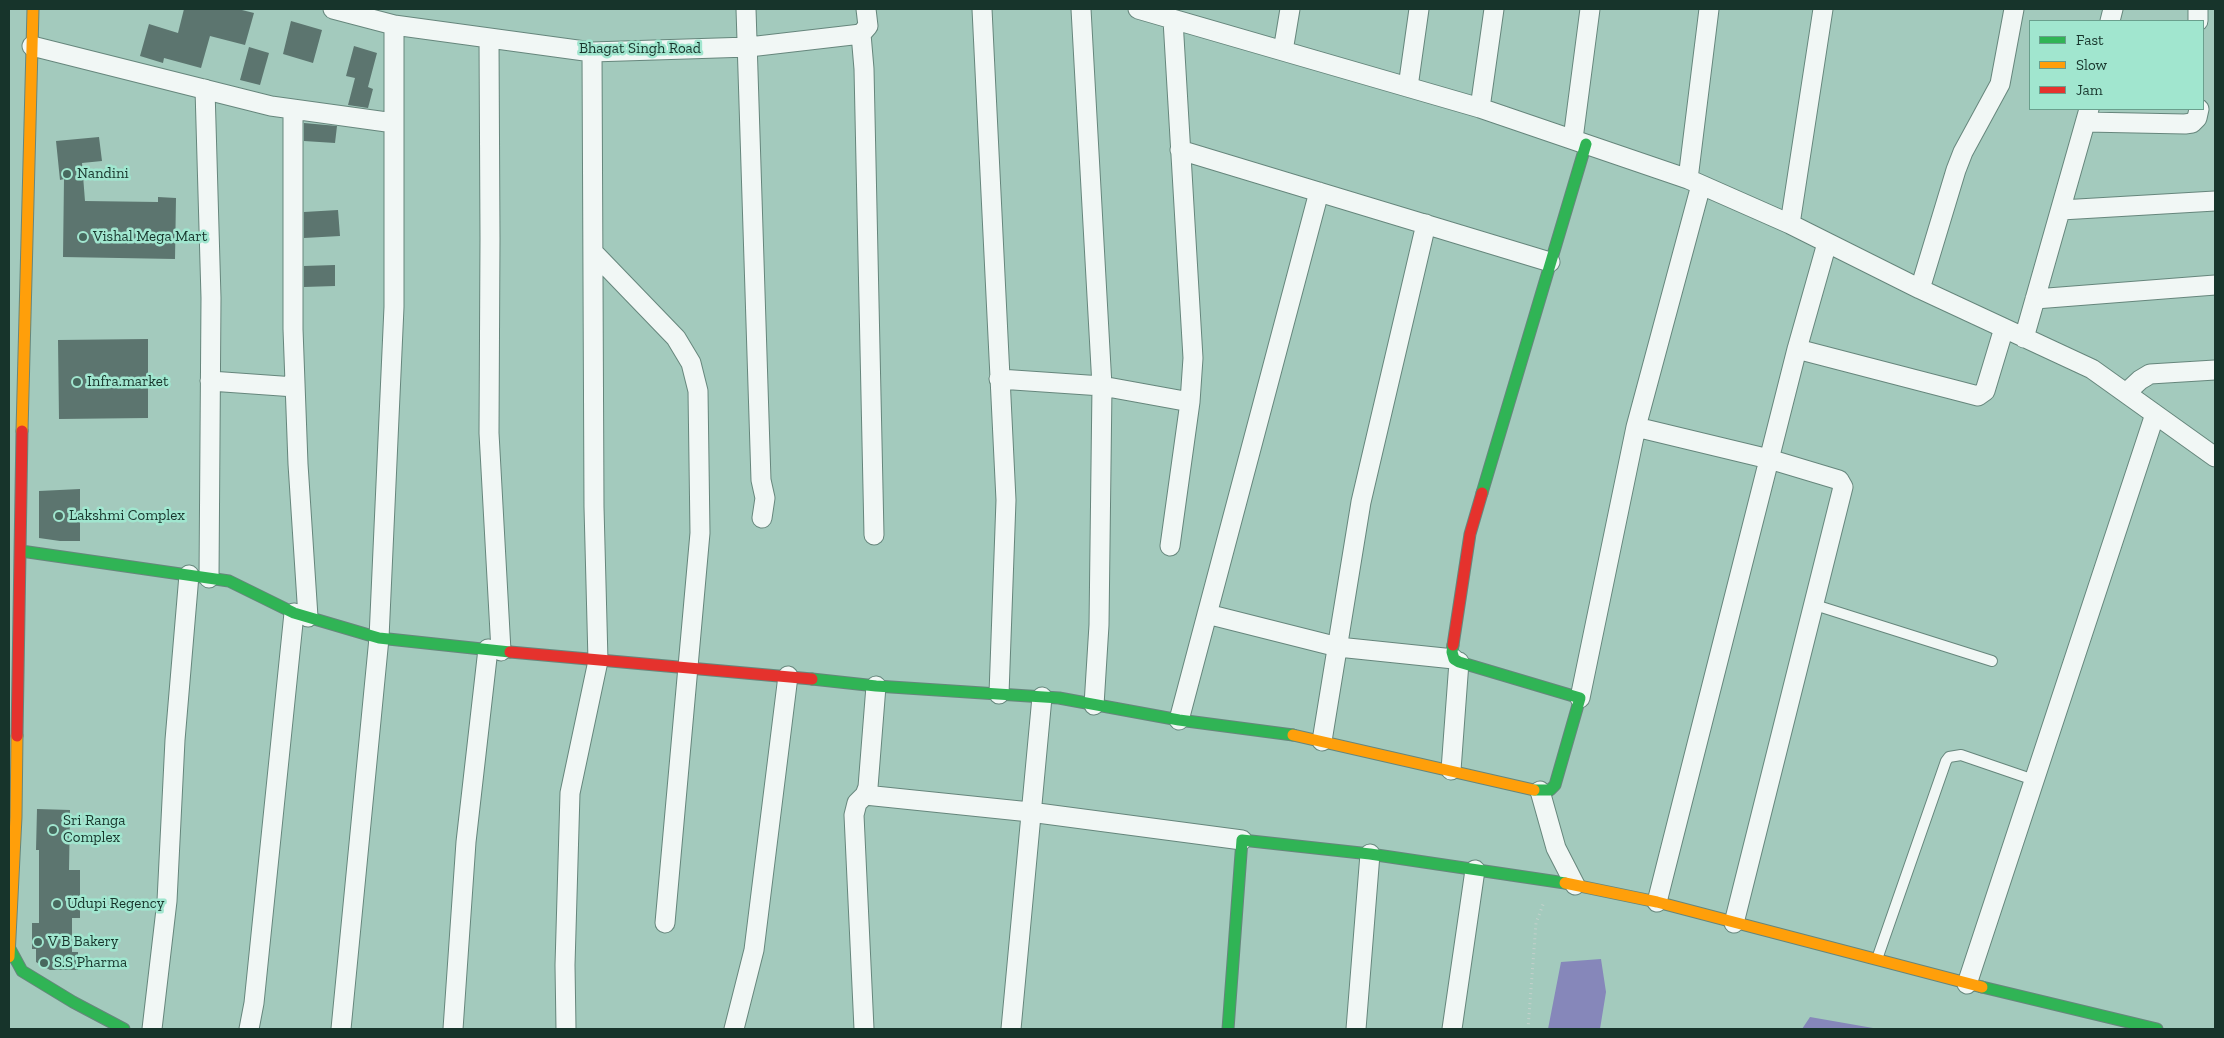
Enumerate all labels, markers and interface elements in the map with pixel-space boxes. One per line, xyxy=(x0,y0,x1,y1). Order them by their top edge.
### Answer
legend xyxy=(2029,20,2204,110)
text: Fast xyxy=(2076,31,2104,49)
street label: Bhagat Singh Road xyxy=(579,40,701,58)
text: Slow xyxy=(2076,56,2107,74)
text: Jam xyxy=(2076,81,2103,99)
place label: Nandini xyxy=(77,165,129,183)
marker: Nandini xyxy=(61,168,73,180)
place label: Vishal Mega Mart xyxy=(93,228,207,246)
marker: Vishal Mega Mart xyxy=(77,231,89,243)
place label: Infra.market xyxy=(87,373,168,391)
marker: Infra.market xyxy=(71,376,83,388)
place label: Lakshmi Complex xyxy=(69,507,185,525)
marker: Lakshmi Complex xyxy=(53,510,65,522)
place label: Sri Ranga Complex xyxy=(63,812,125,847)
marker: Sri Ranga Complex xyxy=(47,824,59,836)
place label: Udupi Regency xyxy=(67,895,164,913)
marker: Udupi Regency xyxy=(51,898,63,910)
place label: V B Bakery xyxy=(48,933,118,951)
marker: V B Bakery xyxy=(32,936,44,948)
place label: S.S Pharma xyxy=(54,954,127,972)
marker: S.S Pharma xyxy=(38,957,50,969)

